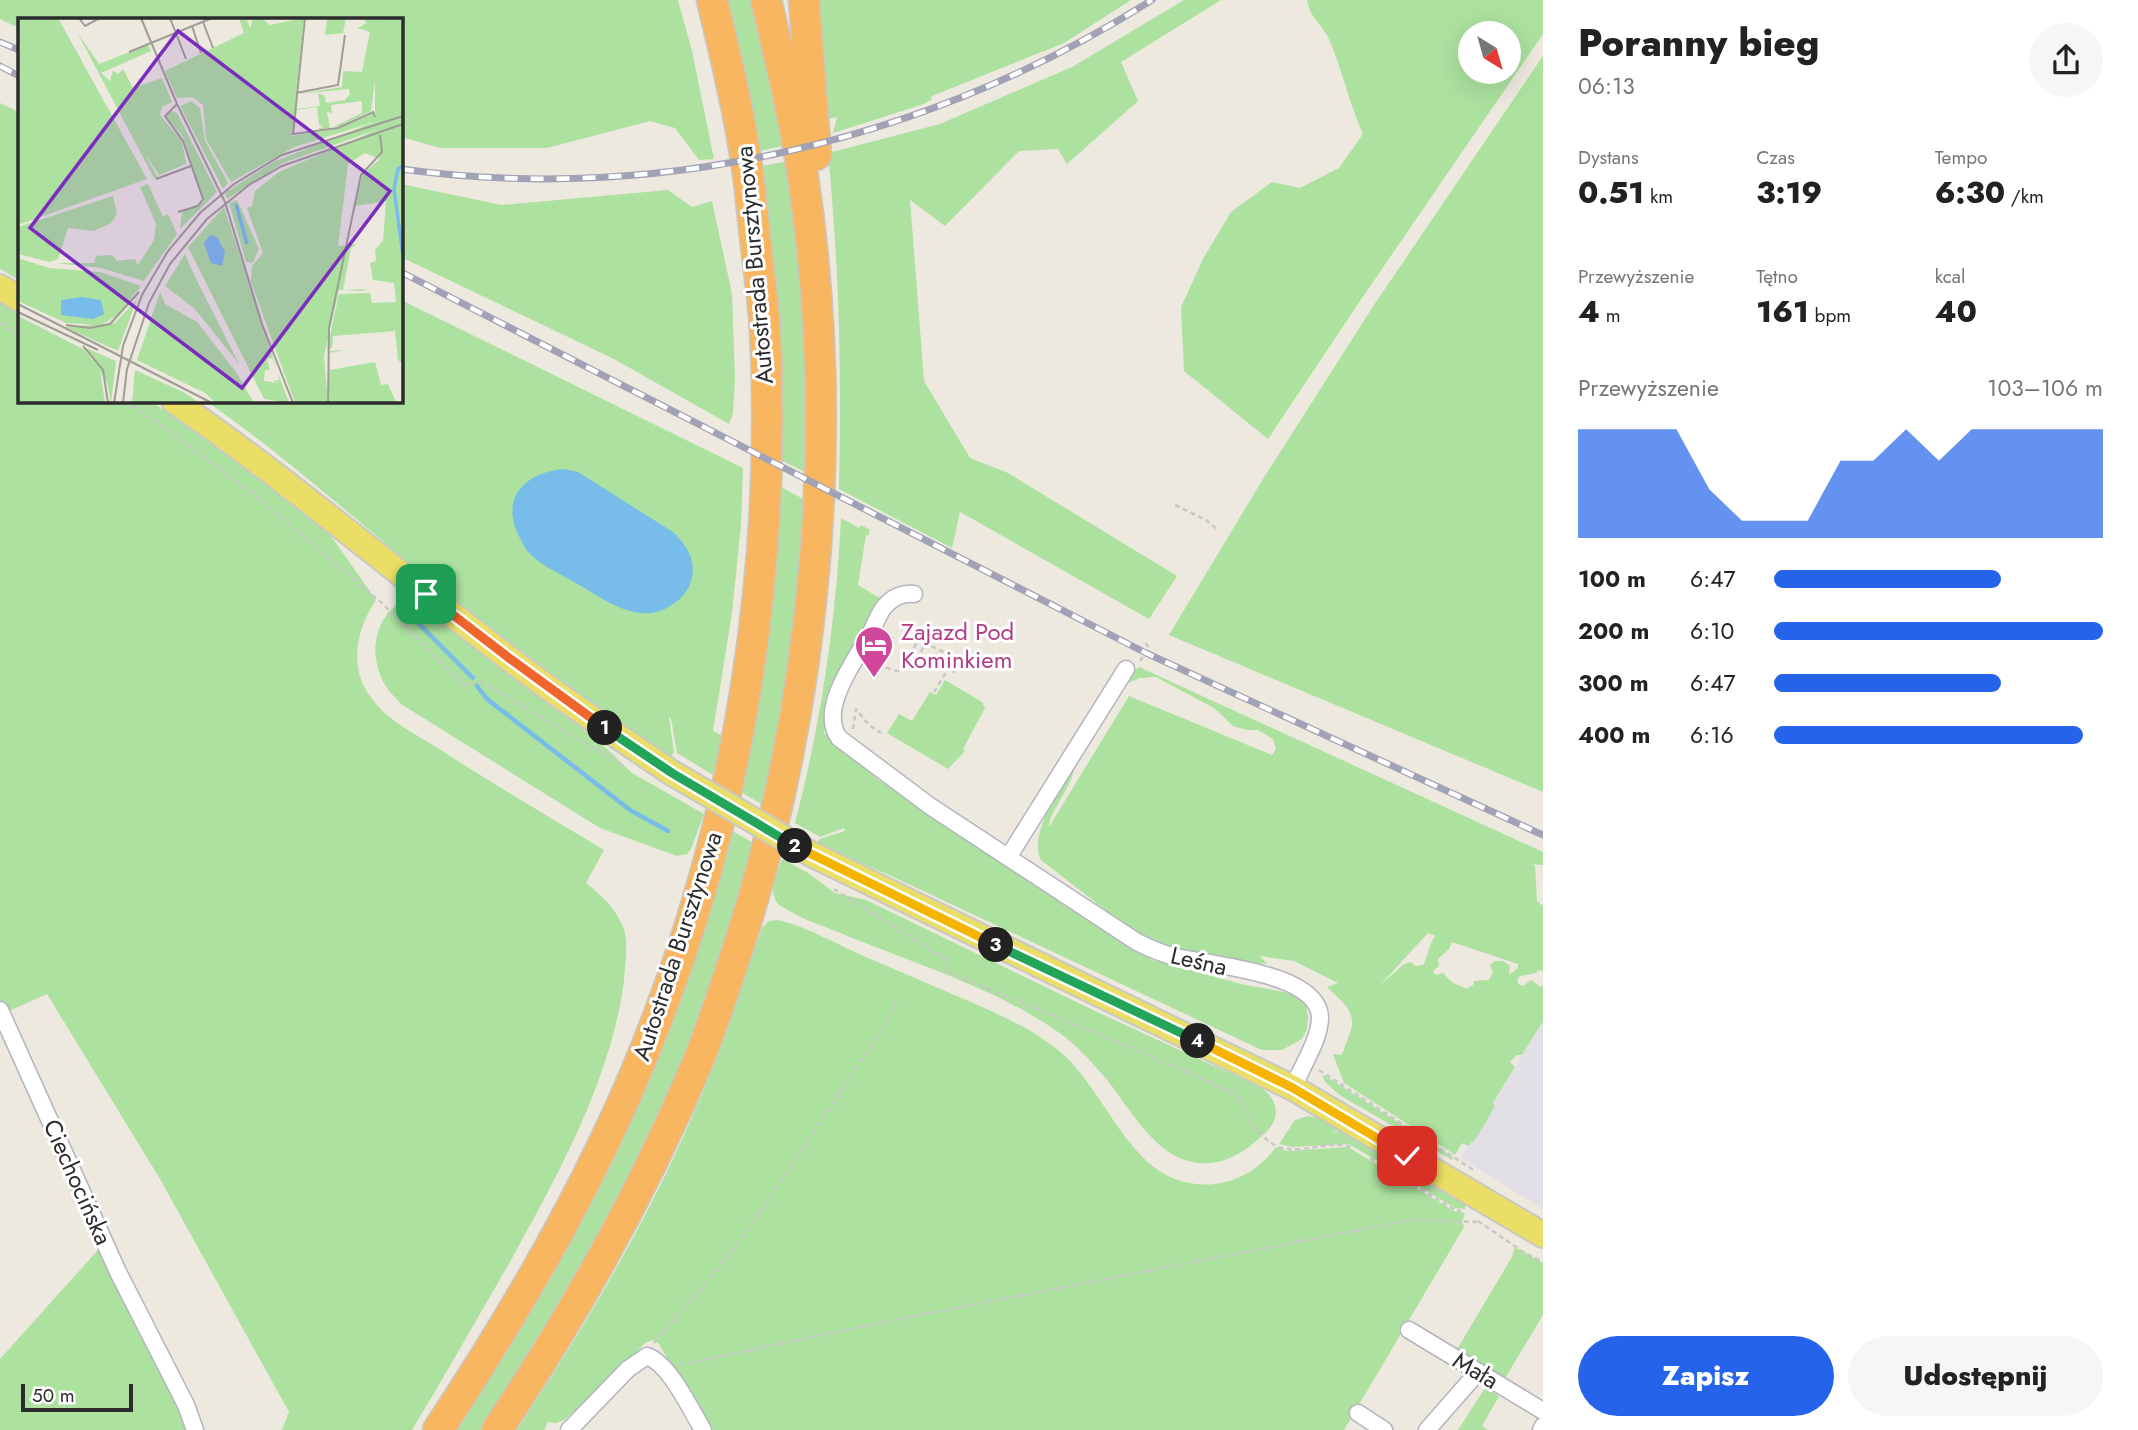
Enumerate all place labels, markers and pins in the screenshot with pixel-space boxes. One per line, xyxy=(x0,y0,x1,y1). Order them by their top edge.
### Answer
pin xyxy=(396,564,456,624)
place label: Zajazd Pod Kominkiem xyxy=(901,614,1014,677)
hotel icon: Zajazd Pod Kominkiem xyxy=(853,624,895,679)
pin: 1 xyxy=(588,710,622,746)
pin: 2 xyxy=(778,828,812,864)
pin: 3 xyxy=(978,928,1014,962)
pin: 4 xyxy=(1180,1024,1216,1058)
pin xyxy=(1377,1126,1437,1186)

